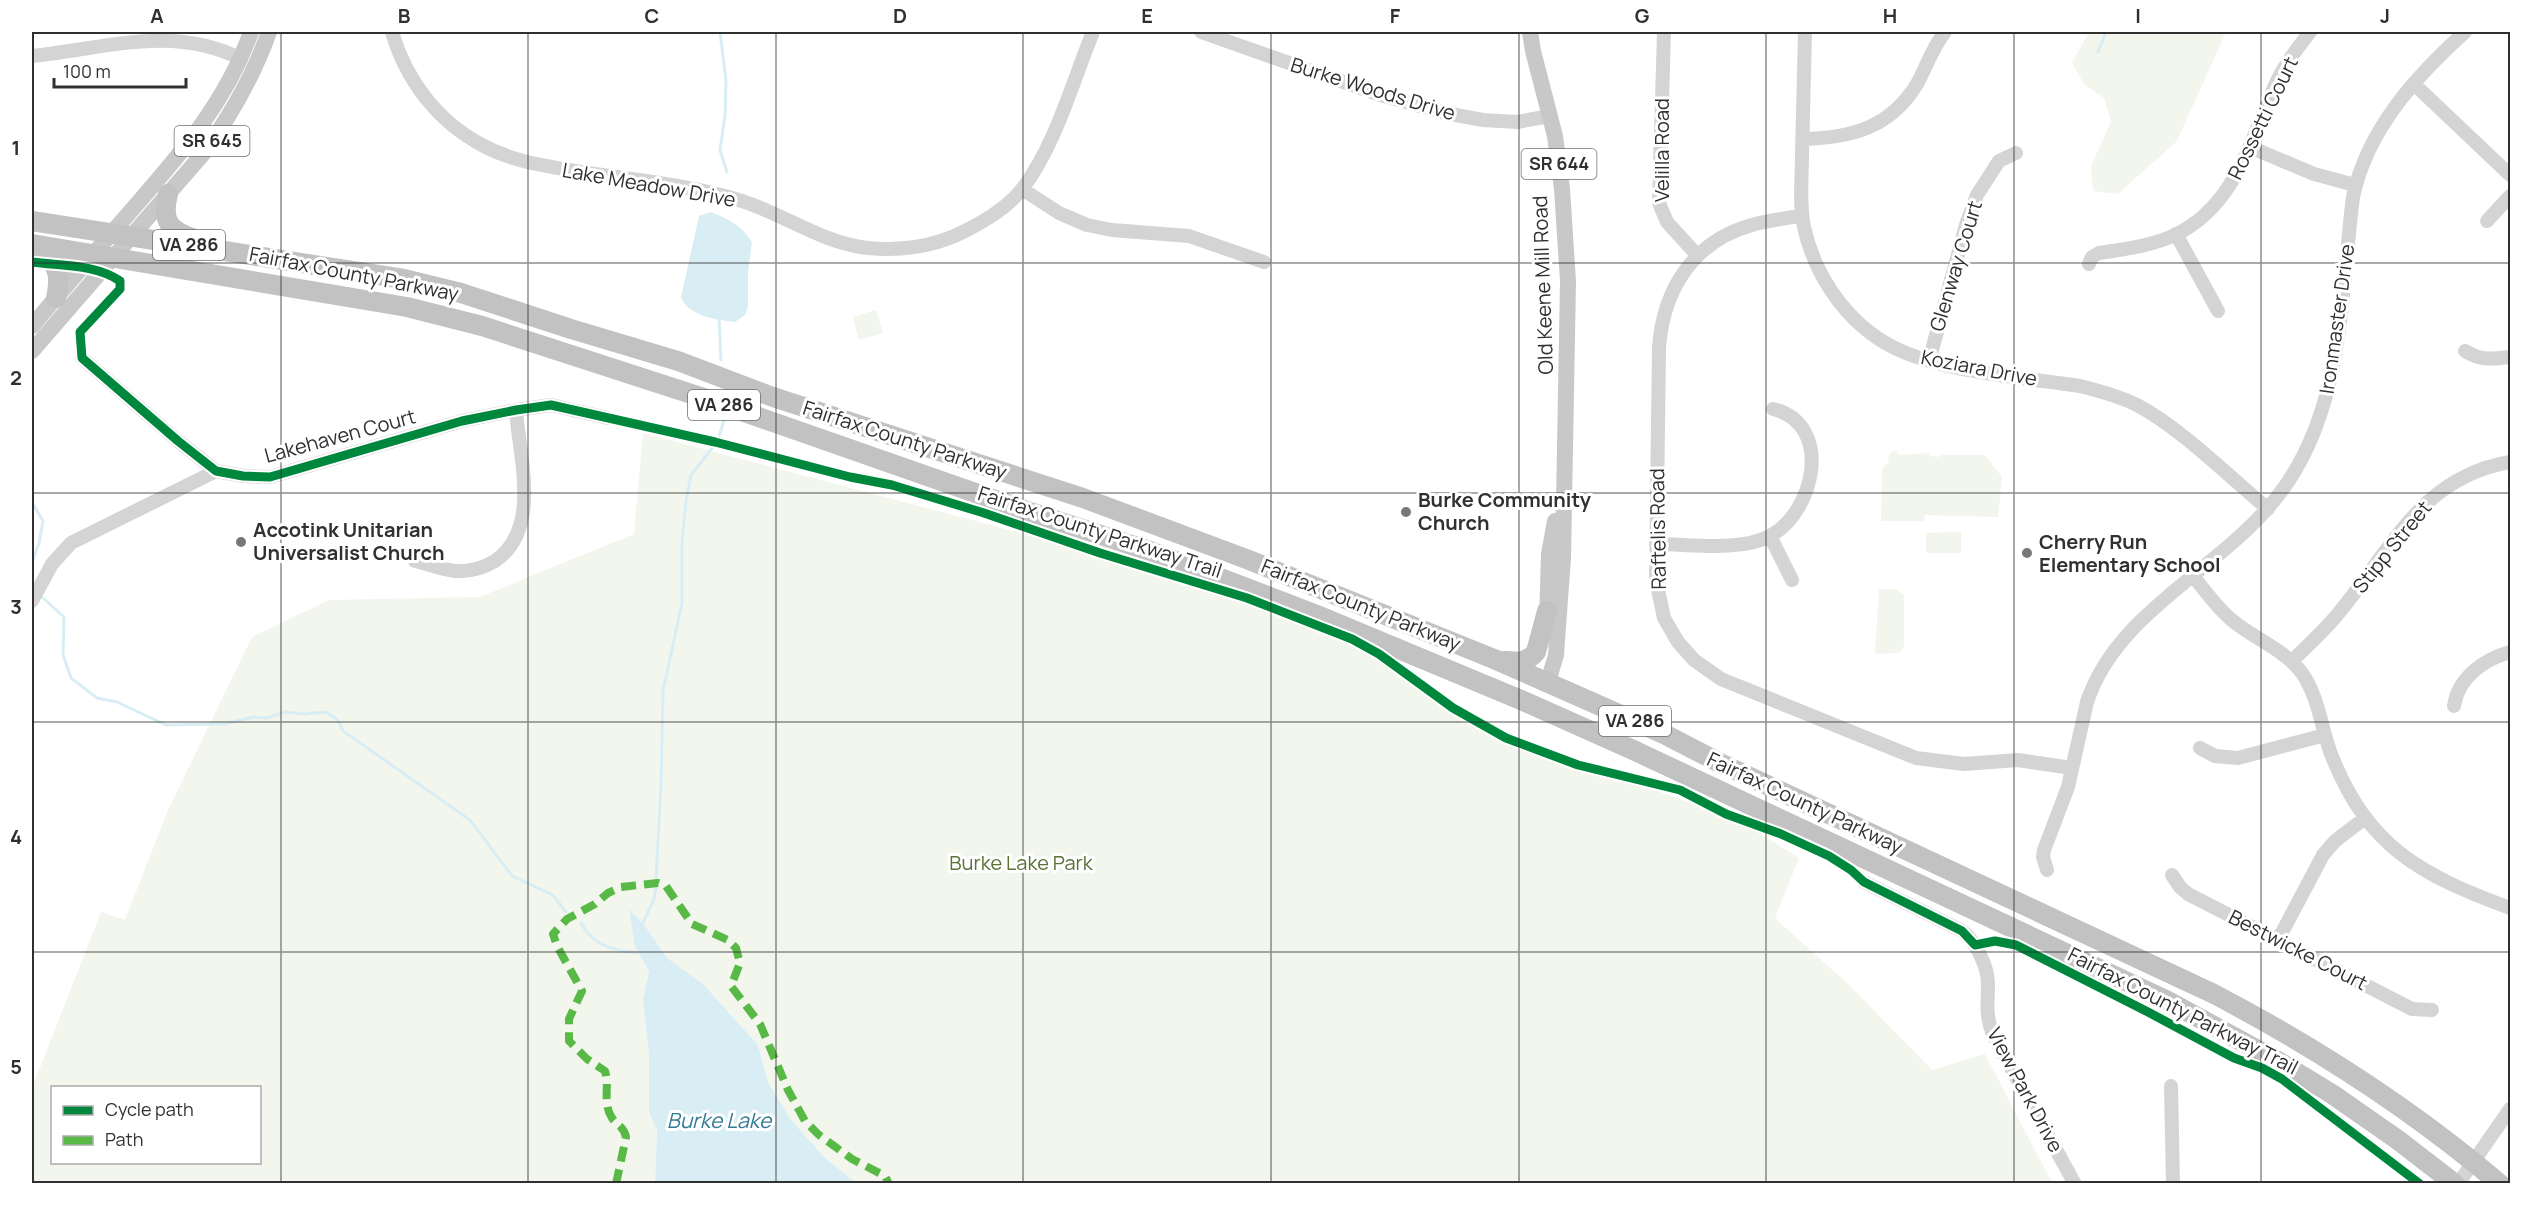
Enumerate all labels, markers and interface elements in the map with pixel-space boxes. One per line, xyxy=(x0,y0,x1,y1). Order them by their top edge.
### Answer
text: A xyxy=(150,2,164,29)
text: B xyxy=(398,2,411,29)
text: C xyxy=(645,2,659,29)
text: D xyxy=(893,2,907,29)
text: E xyxy=(1141,2,1153,29)
text: F xyxy=(1390,2,1401,29)
text: G xyxy=(1635,2,1650,29)
text: H xyxy=(1883,2,1897,29)
text: I xyxy=(2135,2,2141,29)
text: J xyxy=(2380,2,2390,29)
scale bar xyxy=(54,51,186,89)
street label: Burke Woods Drive xyxy=(1287,51,1459,126)
street label: Rossetti Court xyxy=(2221,52,2304,184)
text: 100 m xyxy=(63,59,111,83)
street label: Velilla Road xyxy=(1648,98,1675,202)
road number: SR 645 xyxy=(174,126,250,156)
text: 1 xyxy=(12,134,20,161)
road number: SR 644 xyxy=(1522,149,1596,179)
street label: Lake Meadow Drive xyxy=(560,156,738,213)
street label: Old Keene Mill Road xyxy=(1526,195,1559,375)
street label: Glenway Court xyxy=(1923,197,1988,334)
road number: VA 286 xyxy=(153,230,225,260)
street label: Fairfax County Parkway xyxy=(247,240,462,307)
street label: Ironmaster Drive xyxy=(2313,242,2360,396)
street label: Koziara Drive xyxy=(1919,343,2039,392)
text: 2 xyxy=(10,364,22,391)
road number: VA 286 xyxy=(688,390,760,420)
street label: Fairfax County Parkway xyxy=(800,394,1011,485)
street label: Lakehaven Court xyxy=(261,402,419,469)
street label: Raftelis Road xyxy=(1643,468,1672,590)
street label: Fairfax County Parkway Trail xyxy=(975,479,1226,584)
place label: Burke Community Church xyxy=(1418,486,1592,536)
street label: Stipp Street xyxy=(2346,495,2437,598)
marker: Burke Community Church xyxy=(1399,505,1413,519)
place label: Accotink Unitarian Universalist Church xyxy=(253,516,444,566)
place label: Cherry Run Elementary School xyxy=(2039,528,2221,578)
marker: Accotink Unitarian Universalist Church xyxy=(234,535,248,549)
marker: Cherry Run Elementary School xyxy=(2020,546,2034,560)
street label: Fairfax County Parkway xyxy=(1257,552,1465,657)
text: 3 xyxy=(10,593,22,620)
road number: VA 286 xyxy=(1599,706,1671,736)
street label: Fairfax County Parkway xyxy=(1703,745,1908,860)
text: 4 xyxy=(10,823,22,850)
park label: Burke Lake Park xyxy=(949,849,1094,876)
street label: Bestwicke Court xyxy=(2224,903,2372,996)
street label: Fairfax County Parkway Trail xyxy=(2063,941,2303,1080)
street label: View Park Drive xyxy=(1981,1023,2070,1157)
text: 5 xyxy=(10,1053,22,1080)
legend xyxy=(51,1086,261,1164)
text: Cycle path xyxy=(105,1097,194,1121)
water label: Burke Lake xyxy=(667,1106,773,1134)
text: Path xyxy=(105,1127,143,1151)

